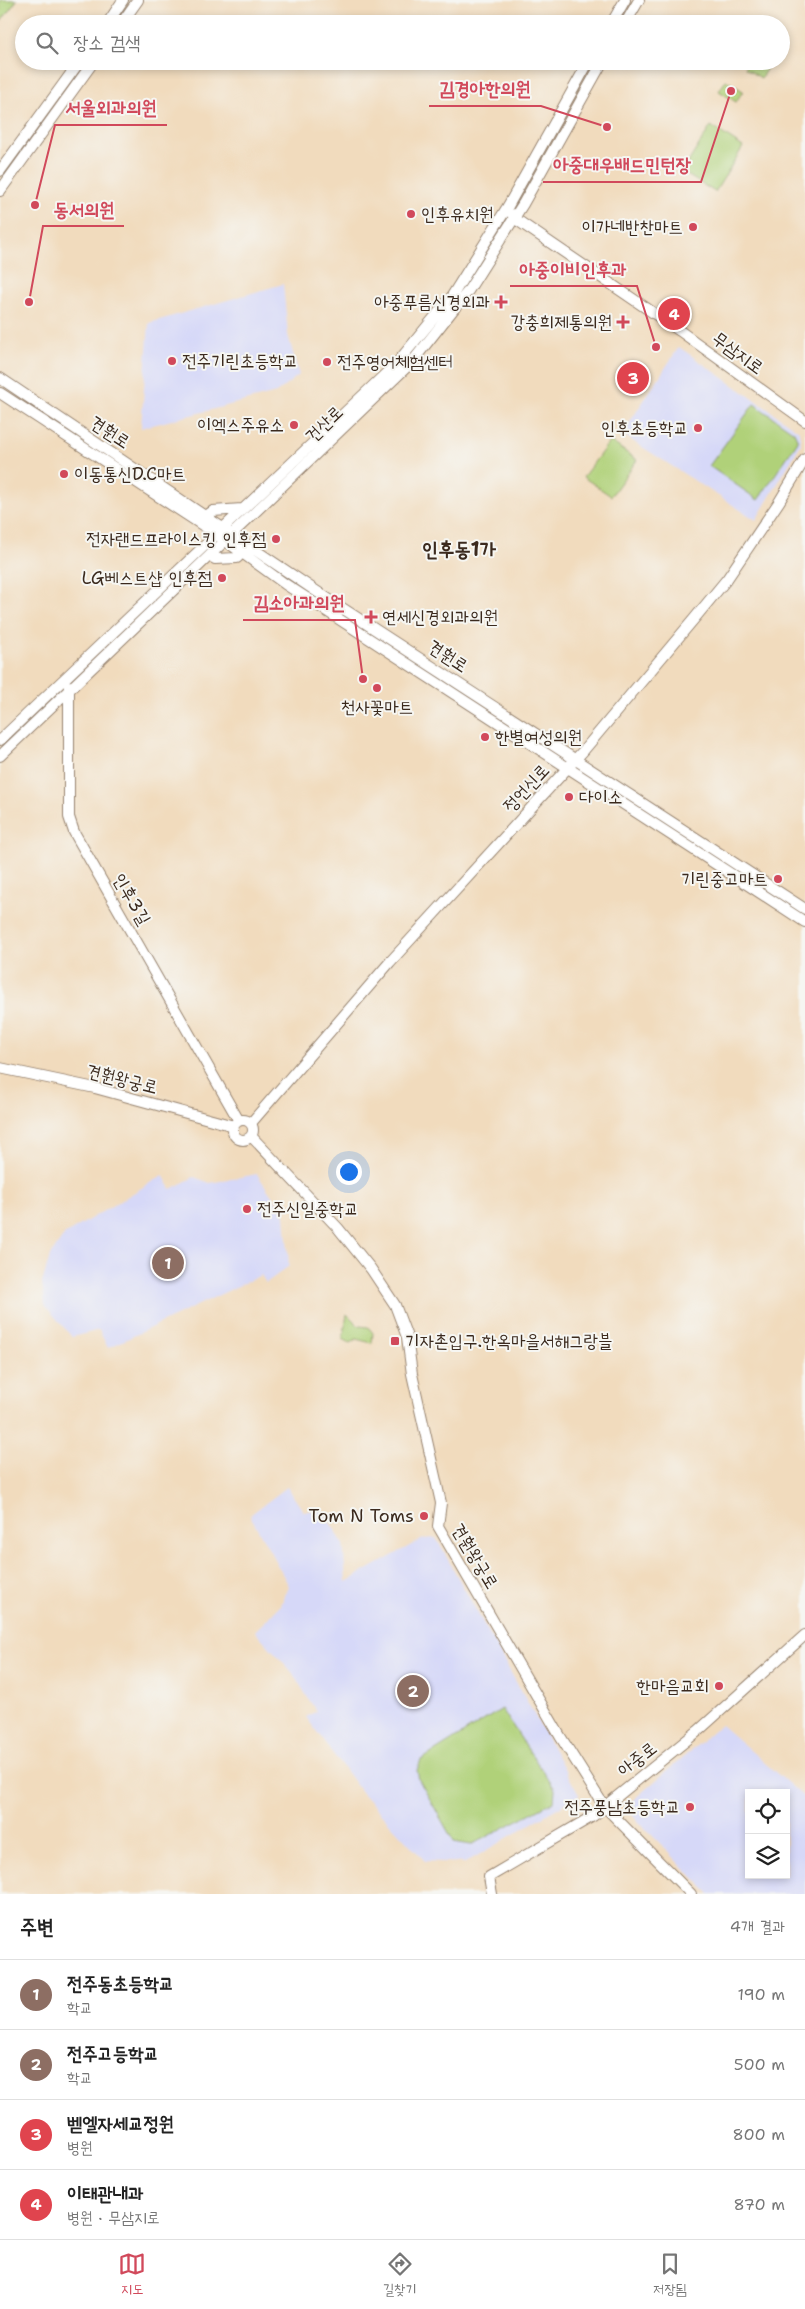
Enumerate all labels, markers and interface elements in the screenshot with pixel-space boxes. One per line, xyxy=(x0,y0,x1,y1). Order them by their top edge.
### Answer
search box xyxy=(15,15,790,70)
icon: search xyxy=(33,29,61,57)
text: 장소 검색 xyxy=(73,30,141,55)
callout: 김경아한의원 xyxy=(429,72,541,106)
text: 김경아한의원 xyxy=(439,76,531,101)
callout: 서울외과의원 xyxy=(55,91,167,125)
text: 서울외과의원 xyxy=(65,95,157,120)
callout: 아중대우배드민턴장 xyxy=(543,148,701,182)
text: 아중대우배드민턴장 xyxy=(553,152,692,177)
callout: 동서의원 xyxy=(43,192,124,226)
text: 동서의원 xyxy=(53,197,115,222)
place label: 인후유치원 xyxy=(421,202,493,226)
marker: 인후유치원 xyxy=(405,208,417,220)
place label: 이가네반찬마트 xyxy=(582,215,683,239)
marker: 이가네반찬마트 xyxy=(687,221,699,233)
callout: 아중이비인후과 xyxy=(510,252,637,286)
text: 아중이비인후과 xyxy=(519,257,627,282)
place label: 아중푸름신경외과 xyxy=(374,290,490,314)
marker: 아중푸름신경외과 xyxy=(494,295,508,309)
pin: 4 xyxy=(658,295,690,333)
place label: 강충희제통의원 xyxy=(511,310,612,334)
marker: 강충희제통의원 xyxy=(616,315,630,329)
street label: 무삼지로 xyxy=(708,326,768,380)
place label: 전주기린초등학교 xyxy=(182,349,298,373)
place label: 전주영어체험센터 xyxy=(337,350,453,374)
marker: 전주기린초등학교 xyxy=(166,355,178,367)
marker: 전주영어체험센터 xyxy=(321,356,333,368)
pin: 3 xyxy=(617,359,649,397)
street label: 건산로 xyxy=(300,400,348,448)
street label: 견훤로 xyxy=(85,410,135,454)
place label: 이엑스주유소 xyxy=(197,413,284,437)
place label: 인후초등학교 xyxy=(601,416,688,440)
marker: 이엑스주유소 xyxy=(288,419,300,431)
marker: 인후초등학교 xyxy=(692,422,704,434)
place label: 이동통신D.C마트 xyxy=(74,462,186,486)
marker: 이동통신D.C마트 xyxy=(58,468,70,480)
place label: 전자랜드프라이스킹 인후점 xyxy=(86,527,267,551)
marker: 전자랜드프라이스킹 인후점 xyxy=(270,533,282,545)
district label: 인후동1가 xyxy=(422,536,497,562)
place label: LG베스트샵 인후점 xyxy=(81,566,213,590)
marker: LG베스트샵 인후점 xyxy=(216,572,228,584)
callout: 김소아과의원 xyxy=(243,586,355,620)
text: 김소아과의원 xyxy=(253,590,345,615)
place label: 연세신경외과의원 xyxy=(382,605,498,629)
marker: 연세신경외과의원 xyxy=(364,610,378,624)
street label: 견훤로 xyxy=(423,634,473,678)
marker: 천사꽃마트 xyxy=(371,682,383,694)
place label: 천사꽃마트 xyxy=(341,695,413,719)
place label: 한별여성의원 xyxy=(495,725,582,749)
marker: 한별여성의원 xyxy=(479,731,491,743)
street label: 정언신로 xyxy=(497,759,555,817)
place label: 다이소 xyxy=(579,785,622,809)
marker: 다이소 xyxy=(563,791,575,803)
place label: 기린중고마트 xyxy=(681,867,768,891)
street label: 인후3길 xyxy=(108,869,157,930)
marker: 기린중고마트 xyxy=(772,873,784,885)
street label: 견훤왕궁로 xyxy=(84,1059,160,1099)
your location xyxy=(336,1159,362,1185)
place label: 전주신일중학교 xyxy=(257,1197,358,1221)
marker: 전주신일중학교 xyxy=(241,1203,253,1215)
pin: 1 xyxy=(152,1244,184,1282)
place label: 기자촌입구.한옥마을서해그랑블 xyxy=(405,1329,612,1353)
marker: 기자촌입구.한옥마을서해그랑블 xyxy=(389,1335,401,1347)
place label: Tom N Toms xyxy=(308,1504,414,1528)
marker: Tom N Toms xyxy=(418,1510,430,1522)
street label: 견훤왕궁로 xyxy=(446,1519,504,1593)
pin: 2 xyxy=(397,1672,429,1710)
place label: 한마음교회 xyxy=(637,1674,709,1698)
marker: 한마음교회 xyxy=(713,1680,725,1692)
street label: 아중로 xyxy=(612,1736,662,1782)
map controls xyxy=(745,1789,790,1879)
button: locate xyxy=(745,1789,790,1834)
place label: 전주풍남초등학교 xyxy=(564,1795,680,1819)
marker: 전주풍남초등학교 xyxy=(684,1801,696,1813)
button: layers xyxy=(745,1834,790,1879)
text: 주변 xyxy=(20,1913,54,1941)
text: 4개 결과 xyxy=(730,1916,785,1937)
text: 전주동초등학교 xyxy=(67,1971,174,1996)
text: 1 xyxy=(32,1984,40,2005)
text: 190 m xyxy=(738,1984,785,2005)
text: 학교 xyxy=(67,1997,93,2018)
text: 전주고등학교 xyxy=(67,2041,159,2066)
text: 2 xyxy=(30,2054,42,2075)
text: 500 m xyxy=(734,2054,785,2075)
text: 학교 xyxy=(67,2067,93,2088)
text: 벧엘자세교정원 xyxy=(67,2111,174,2136)
text: 3 xyxy=(30,2124,42,2145)
text: 800 m xyxy=(733,2124,785,2145)
text: 병원 xyxy=(67,2137,93,2158)
text: 이태관내과 xyxy=(67,2181,143,2206)
text: 4 xyxy=(30,2194,42,2215)
text: 870 m xyxy=(734,2194,785,2215)
text: 병원 · 무삼지로 xyxy=(67,2207,160,2228)
tab: 지도 xyxy=(118,2250,146,2299)
tab: 길찾기 xyxy=(383,2250,417,2299)
tab: 저장됨 xyxy=(653,2250,687,2299)

